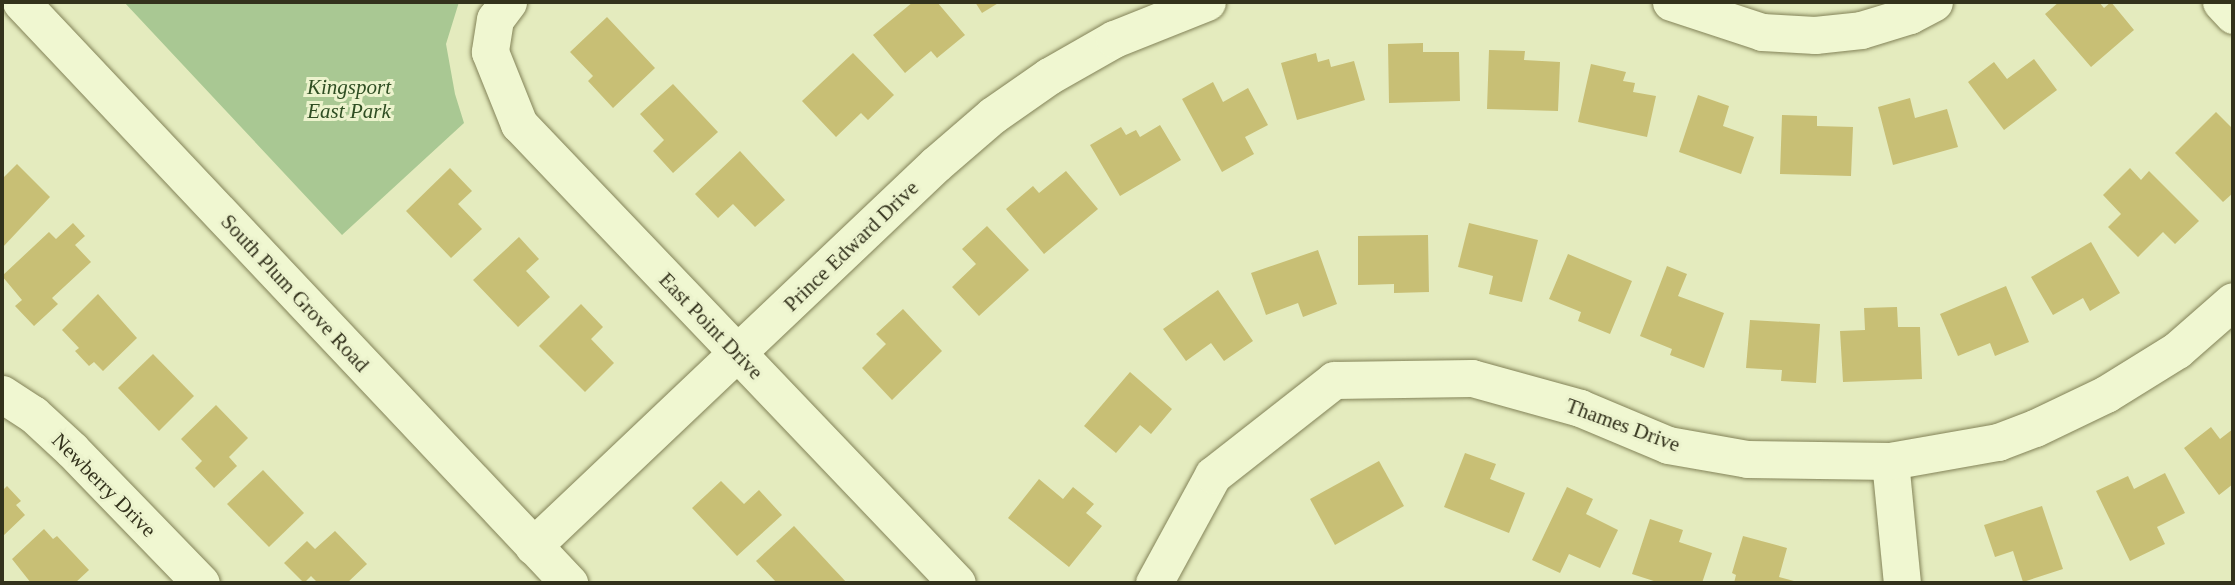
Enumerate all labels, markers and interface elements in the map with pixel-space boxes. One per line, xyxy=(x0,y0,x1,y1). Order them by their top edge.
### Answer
park label: Kingsport East Park xyxy=(307,74,391,124)
street label: Prince Edward Drive xyxy=(778,175,924,317)
street label: South Plum Grove Road xyxy=(216,209,374,377)
street label: East Point Drive xyxy=(654,267,768,385)
street label: Thames Drive xyxy=(1563,393,1683,457)
street label: Newberry Drive xyxy=(47,428,161,542)

